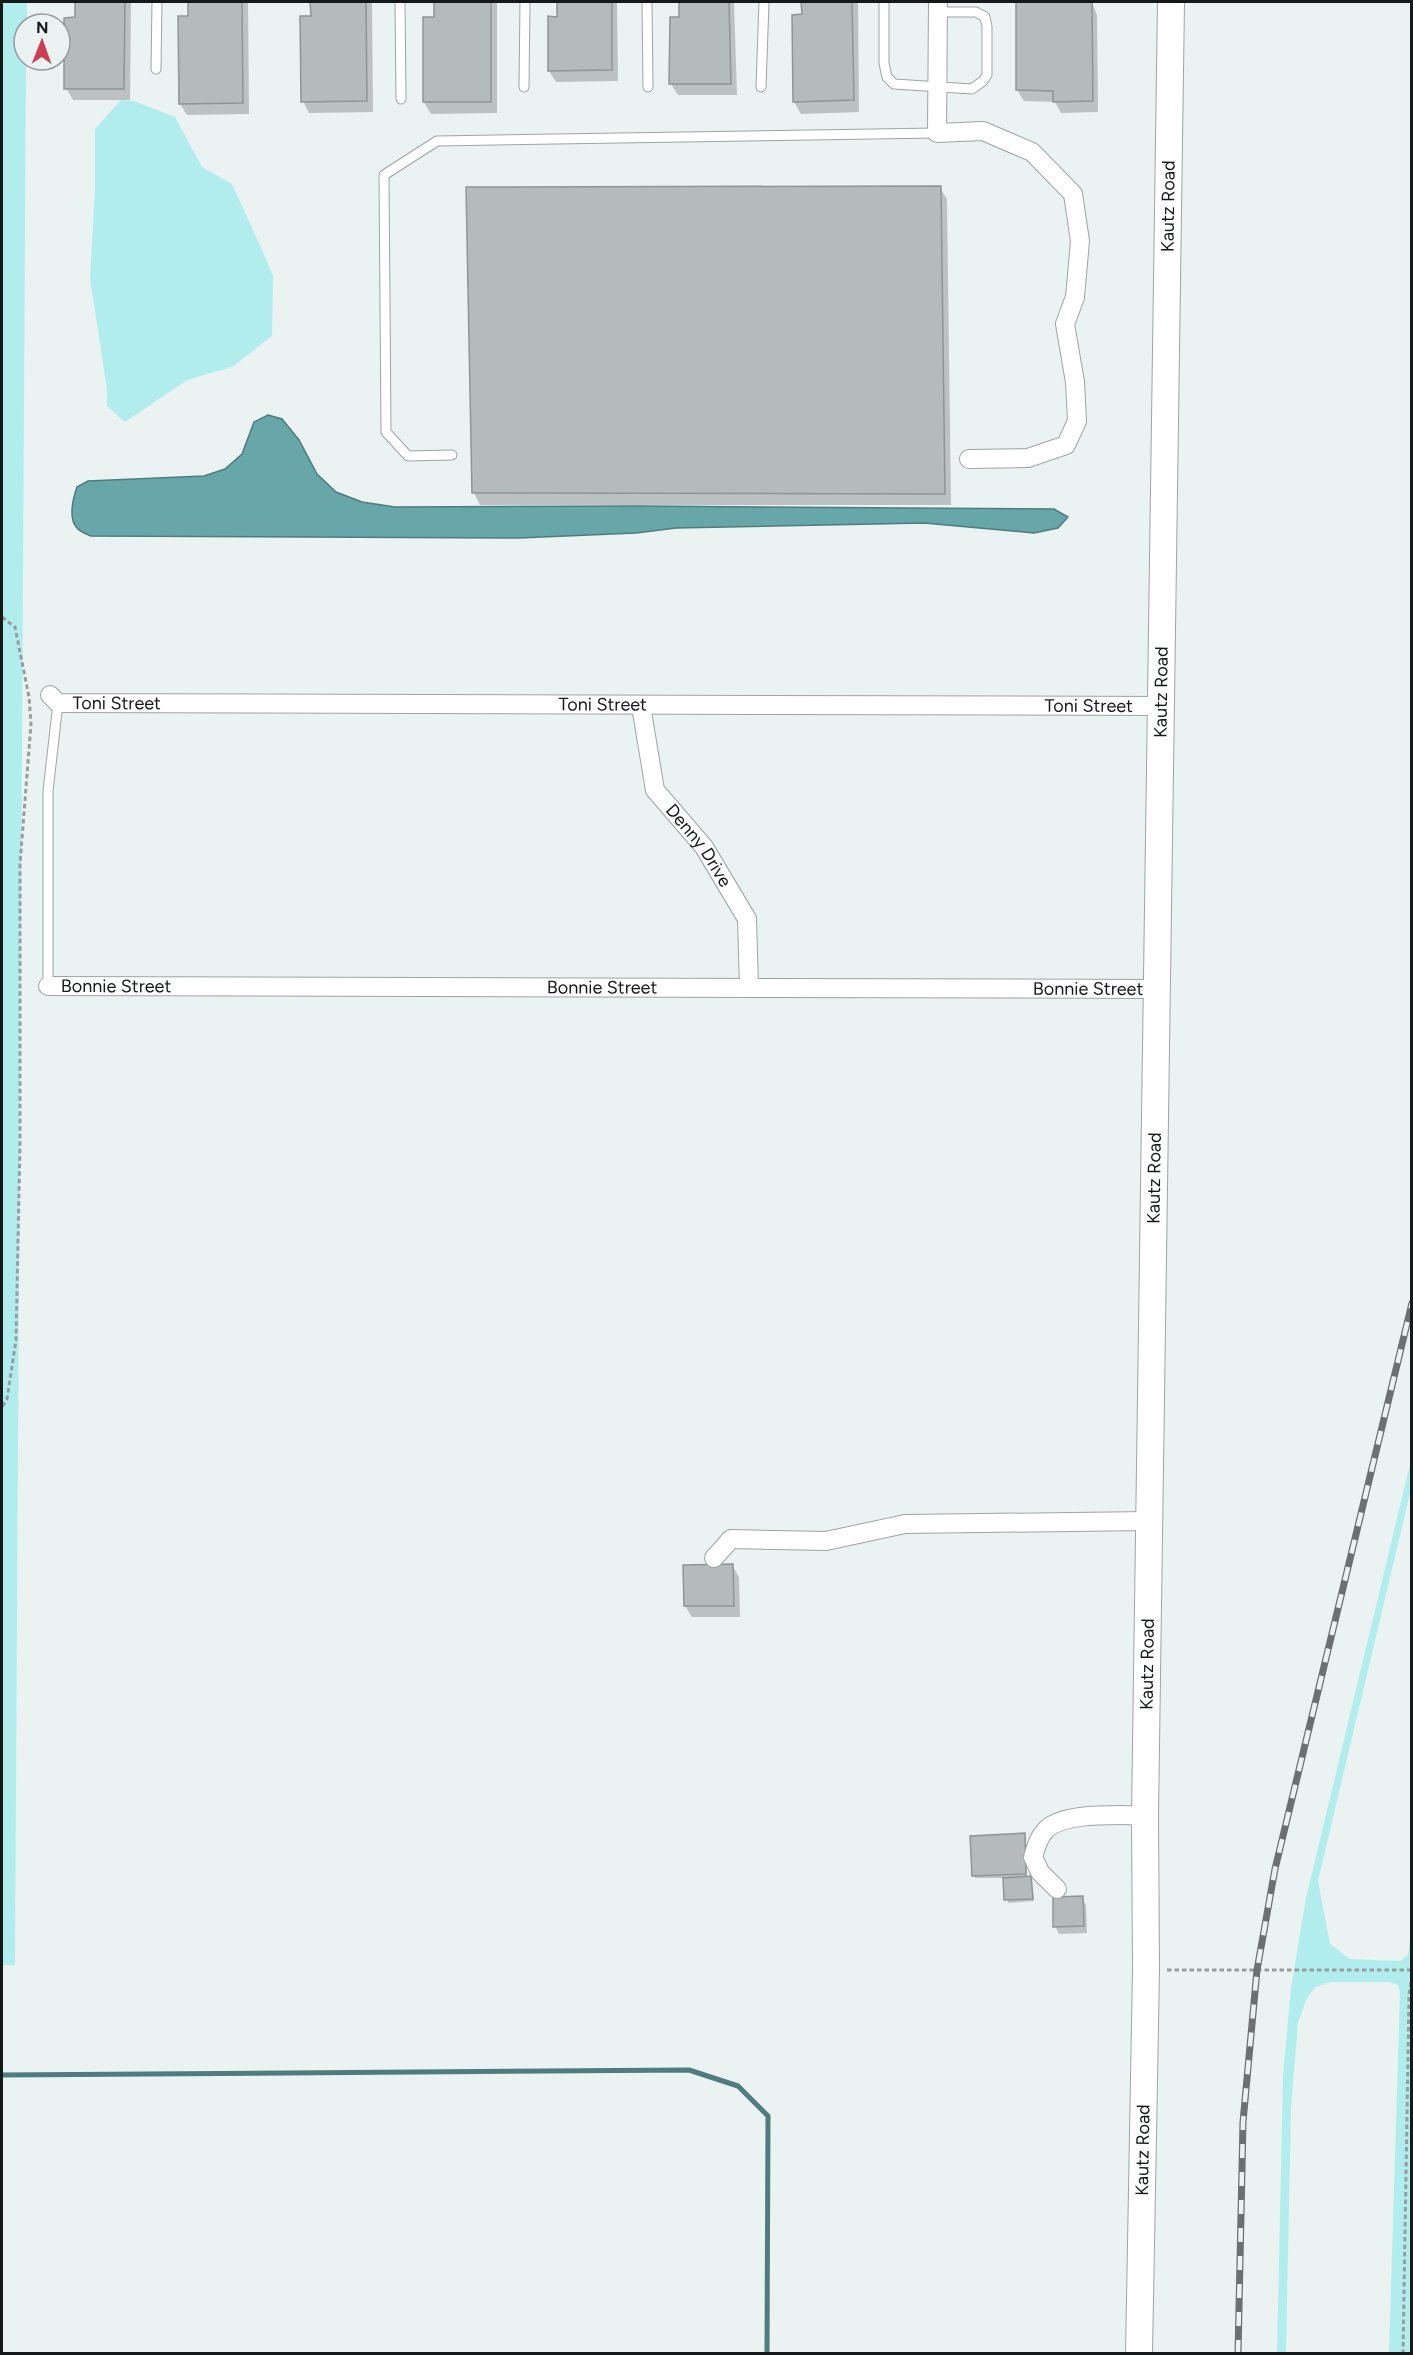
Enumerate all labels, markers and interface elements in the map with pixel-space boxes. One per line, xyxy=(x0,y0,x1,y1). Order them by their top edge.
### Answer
north arrow xyxy=(12,12,72,72)
text: N xyxy=(36,18,49,37)
street label: Kautz Road xyxy=(1156,160,1180,252)
street label: Kautz Road xyxy=(1149,646,1173,738)
street label: Toni Street xyxy=(72,692,161,714)
street label: Toni Street xyxy=(558,693,647,716)
street label: Toni Street xyxy=(1044,695,1133,717)
street label: Denny Drive xyxy=(661,799,736,891)
street label: Bonnie Street xyxy=(61,975,171,997)
street label: Bonnie Street xyxy=(547,976,657,999)
street label: Bonnie Street xyxy=(1033,978,1143,1000)
street label: Kautz Road xyxy=(1142,1132,1166,1224)
street label: Kautz Road xyxy=(1136,1618,1159,1710)
street label: Kautz Road xyxy=(1131,2104,1155,2196)

